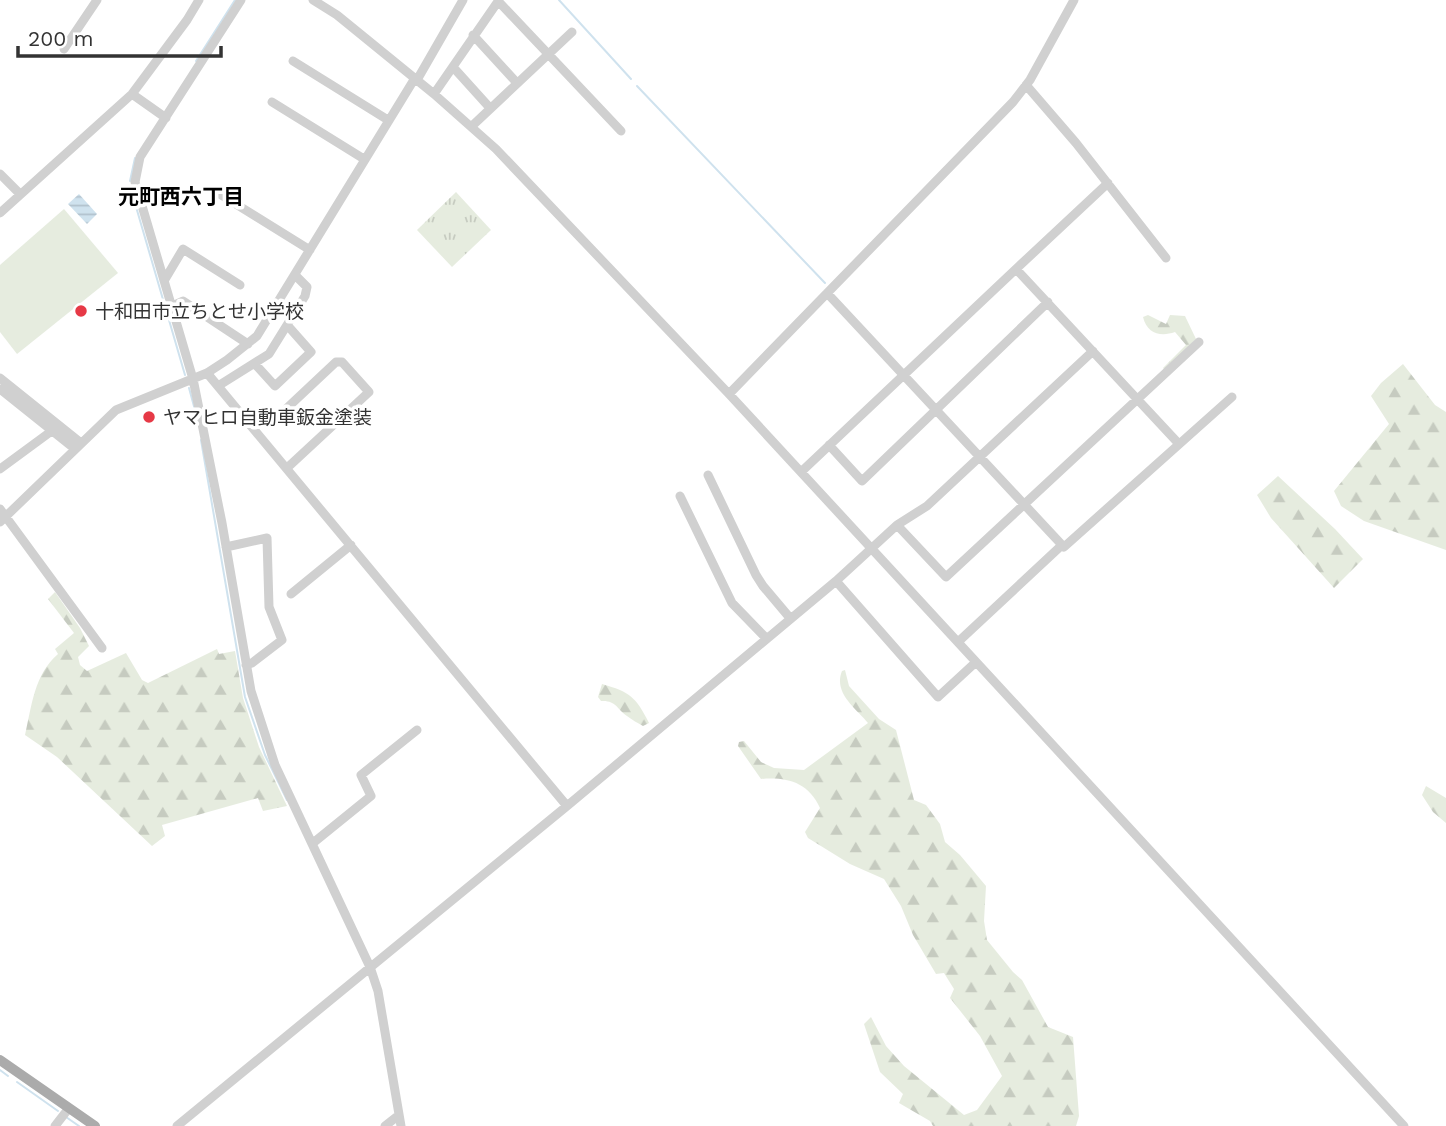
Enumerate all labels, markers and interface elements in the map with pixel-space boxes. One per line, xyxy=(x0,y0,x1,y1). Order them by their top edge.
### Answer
scale bar xyxy=(18,14,220,58)
text: 200 m xyxy=(28,26,94,51)
district label: 元町西六丁目 xyxy=(118,184,244,209)
place label: 十和田市立ちとせ小学校 xyxy=(95,300,304,323)
marker: 十和田市立ちとせ小学校 xyxy=(73,303,89,319)
place label: ヤマヒロ自動車鈑金塗装 xyxy=(163,406,372,429)
marker: ヤマヒロ自動車鈑金塗装 xyxy=(141,409,157,425)

